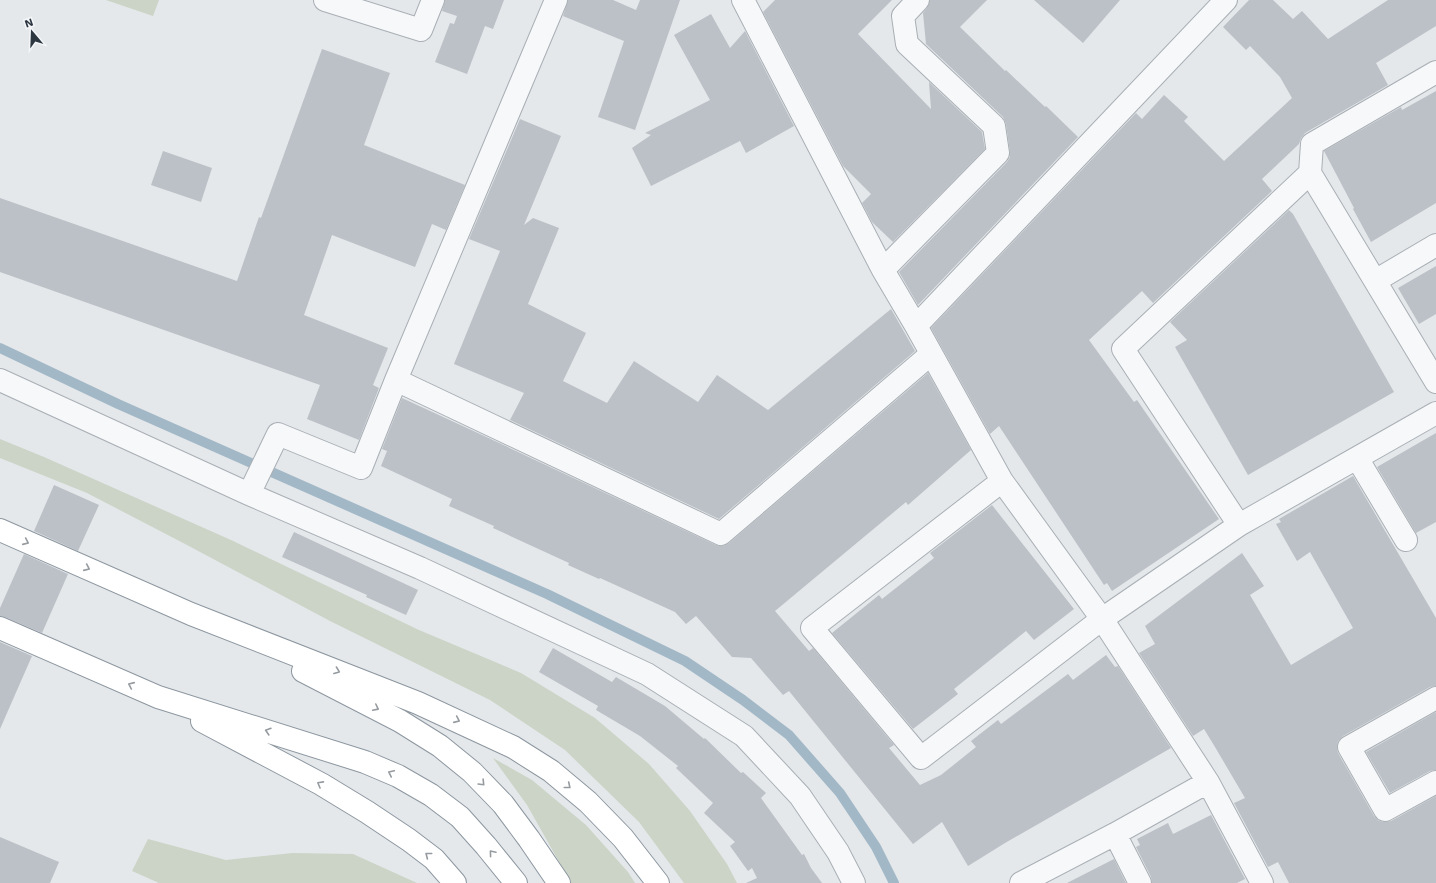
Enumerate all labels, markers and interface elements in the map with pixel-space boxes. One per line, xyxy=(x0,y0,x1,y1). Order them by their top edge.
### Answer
north arrow xyxy=(12,12,52,52)
text: N xyxy=(23,16,35,30)
one-way arrow xyxy=(22,537,29,545)
one-way arrow xyxy=(83,564,90,572)
one-way arrow xyxy=(333,666,340,674)
one-way arrow xyxy=(128,682,136,690)
one-way arrow xyxy=(372,703,379,711)
one-way arrow xyxy=(453,715,460,723)
one-way arrow xyxy=(265,727,272,736)
one-way arrow xyxy=(387,770,395,778)
one-way arrow xyxy=(477,778,484,785)
one-way arrow xyxy=(317,781,324,788)
one-way arrow xyxy=(564,781,571,788)
one-way arrow xyxy=(489,850,496,857)
one-way arrow xyxy=(426,853,433,860)

